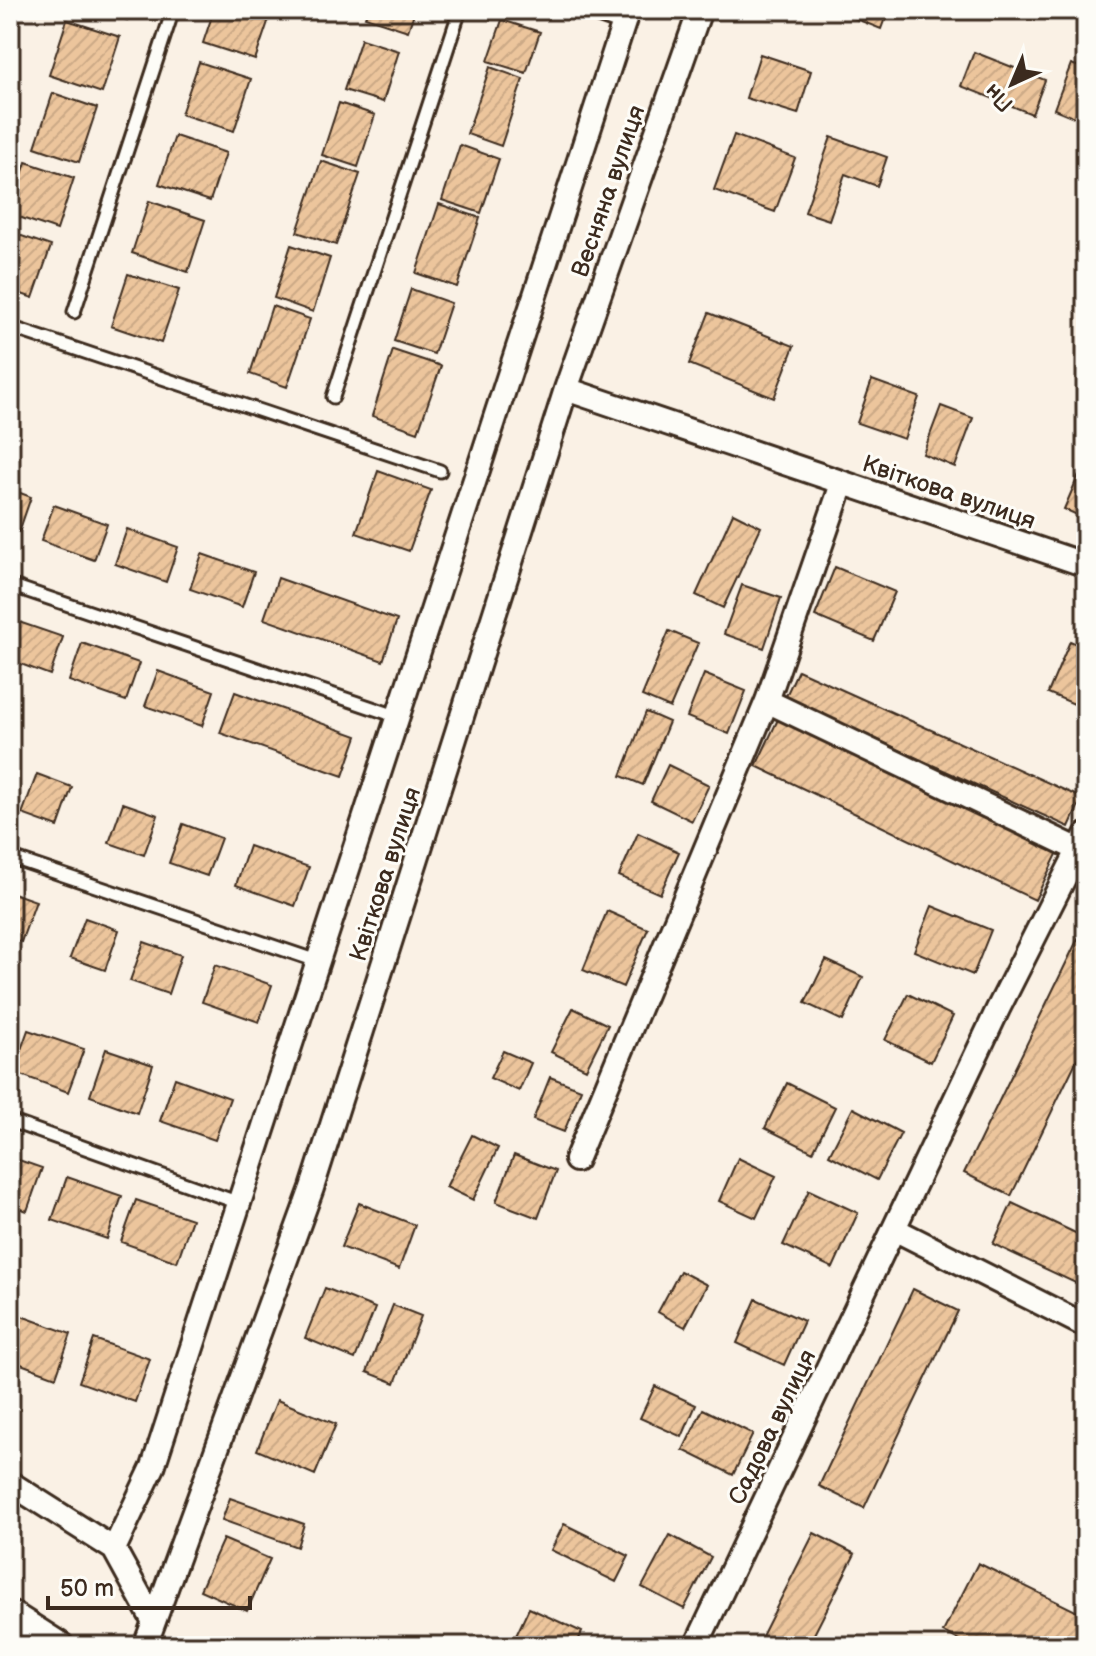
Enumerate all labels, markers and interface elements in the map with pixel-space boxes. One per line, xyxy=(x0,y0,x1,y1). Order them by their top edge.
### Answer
north arrow xyxy=(972,44,1052,124)
text: Пн xyxy=(979,77,1019,117)
street label: Весняна вулиця xyxy=(566,102,651,281)
street label: Квіткова вулиця xyxy=(858,449,1039,536)
street label: Квіткова вулиця xyxy=(344,783,427,965)
street label: Садова вулиця xyxy=(722,1345,822,1509)
scale bar xyxy=(48,1560,250,1610)
text: 50 m xyxy=(60,1574,114,1603)

